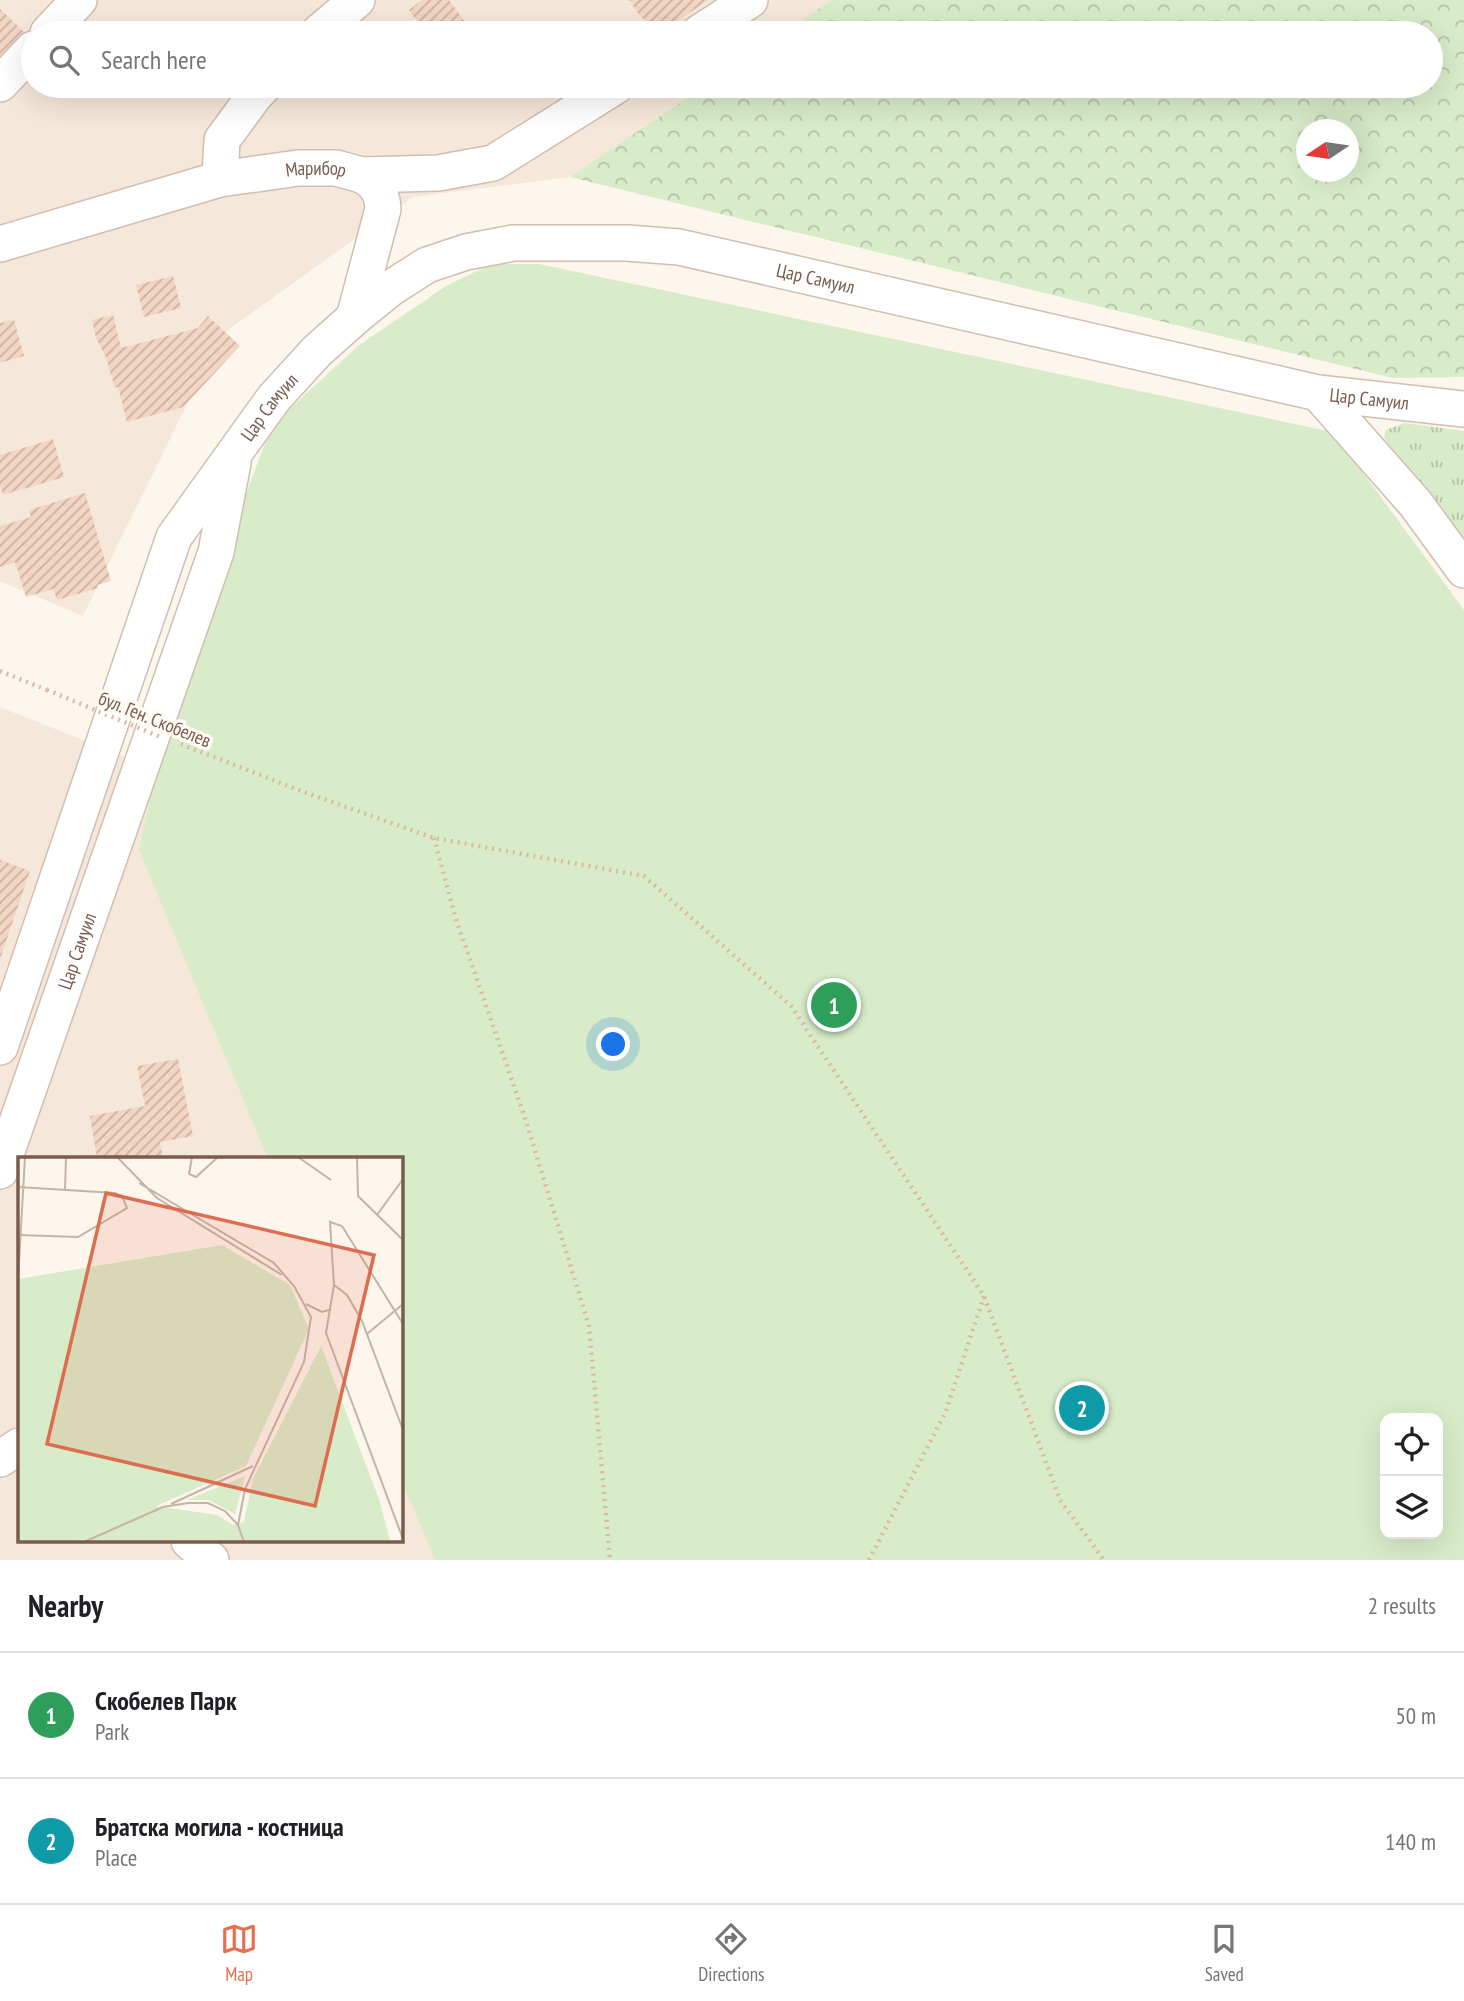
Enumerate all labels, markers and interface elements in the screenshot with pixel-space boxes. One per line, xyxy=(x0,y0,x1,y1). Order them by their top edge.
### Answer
search box xyxy=(21,21,1443,98)
icon: search xyxy=(45,41,83,79)
text: Search here xyxy=(101,43,207,76)
north arrow xyxy=(1296,119,1359,182)
street label: Марибор xyxy=(284,156,349,182)
street label: Цар Самуил xyxy=(774,258,857,299)
street label: Цар Самуил xyxy=(235,368,303,446)
street label: Цар Самуил xyxy=(1328,382,1410,415)
street label: бул. Ген. Скобелев xyxy=(95,686,215,752)
street label: Цар Самуил xyxy=(52,909,101,993)
pin: 1 xyxy=(811,979,857,1031)
your location xyxy=(596,1027,630,1061)
inset map xyxy=(18,1157,402,1542)
pin: 2 xyxy=(1059,1382,1105,1434)
map controls xyxy=(1380,1413,1443,1539)
button: locate xyxy=(1380,1413,1443,1476)
button: layers xyxy=(1380,1476,1443,1539)
text: Nearby xyxy=(28,1586,103,1625)
text: 2 results xyxy=(1368,1591,1436,1620)
text: Скобелев Парк xyxy=(95,1684,237,1717)
text: 1 xyxy=(46,1701,57,1730)
text: 50 m xyxy=(1395,1701,1436,1730)
text: Park xyxy=(95,1717,129,1746)
text: Братска могила - костница xyxy=(95,1810,344,1843)
text: 2 xyxy=(46,1827,57,1856)
text: 140 m xyxy=(1385,1827,1436,1856)
text: Place xyxy=(95,1843,137,1872)
tab: Map xyxy=(220,1920,258,1986)
tab: Directions xyxy=(698,1920,764,1986)
tab: Saved xyxy=(1205,1920,1244,1986)

